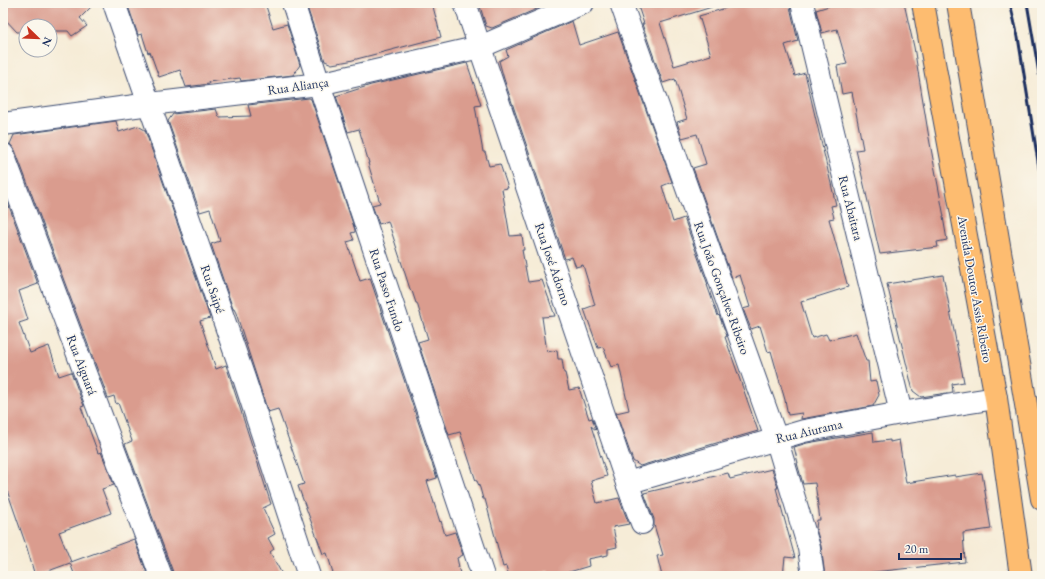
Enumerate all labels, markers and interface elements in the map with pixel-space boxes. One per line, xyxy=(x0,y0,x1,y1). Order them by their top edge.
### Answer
north arrow xyxy=(18,18,58,58)
text: N xyxy=(39,35,55,49)
street label: Rua Aliança xyxy=(266,73,330,99)
street label: Rua Abaitara xyxy=(835,174,867,243)
street label: Avenida Doutor Assis Ribeiro xyxy=(954,213,996,364)
street label: Rua João Gonçalves Ribeiro xyxy=(690,219,754,357)
street label: Rua José Adorno xyxy=(531,220,575,308)
street label: Rua Passo Fundo xyxy=(366,246,408,334)
street label: Rua Saipé xyxy=(197,263,229,315)
street label: Rua Aiguará xyxy=(63,332,102,398)
street label: Rua Aiurama xyxy=(774,415,845,447)
scale bar xyxy=(899,535,961,561)
text: 20 m xyxy=(905,541,929,557)

